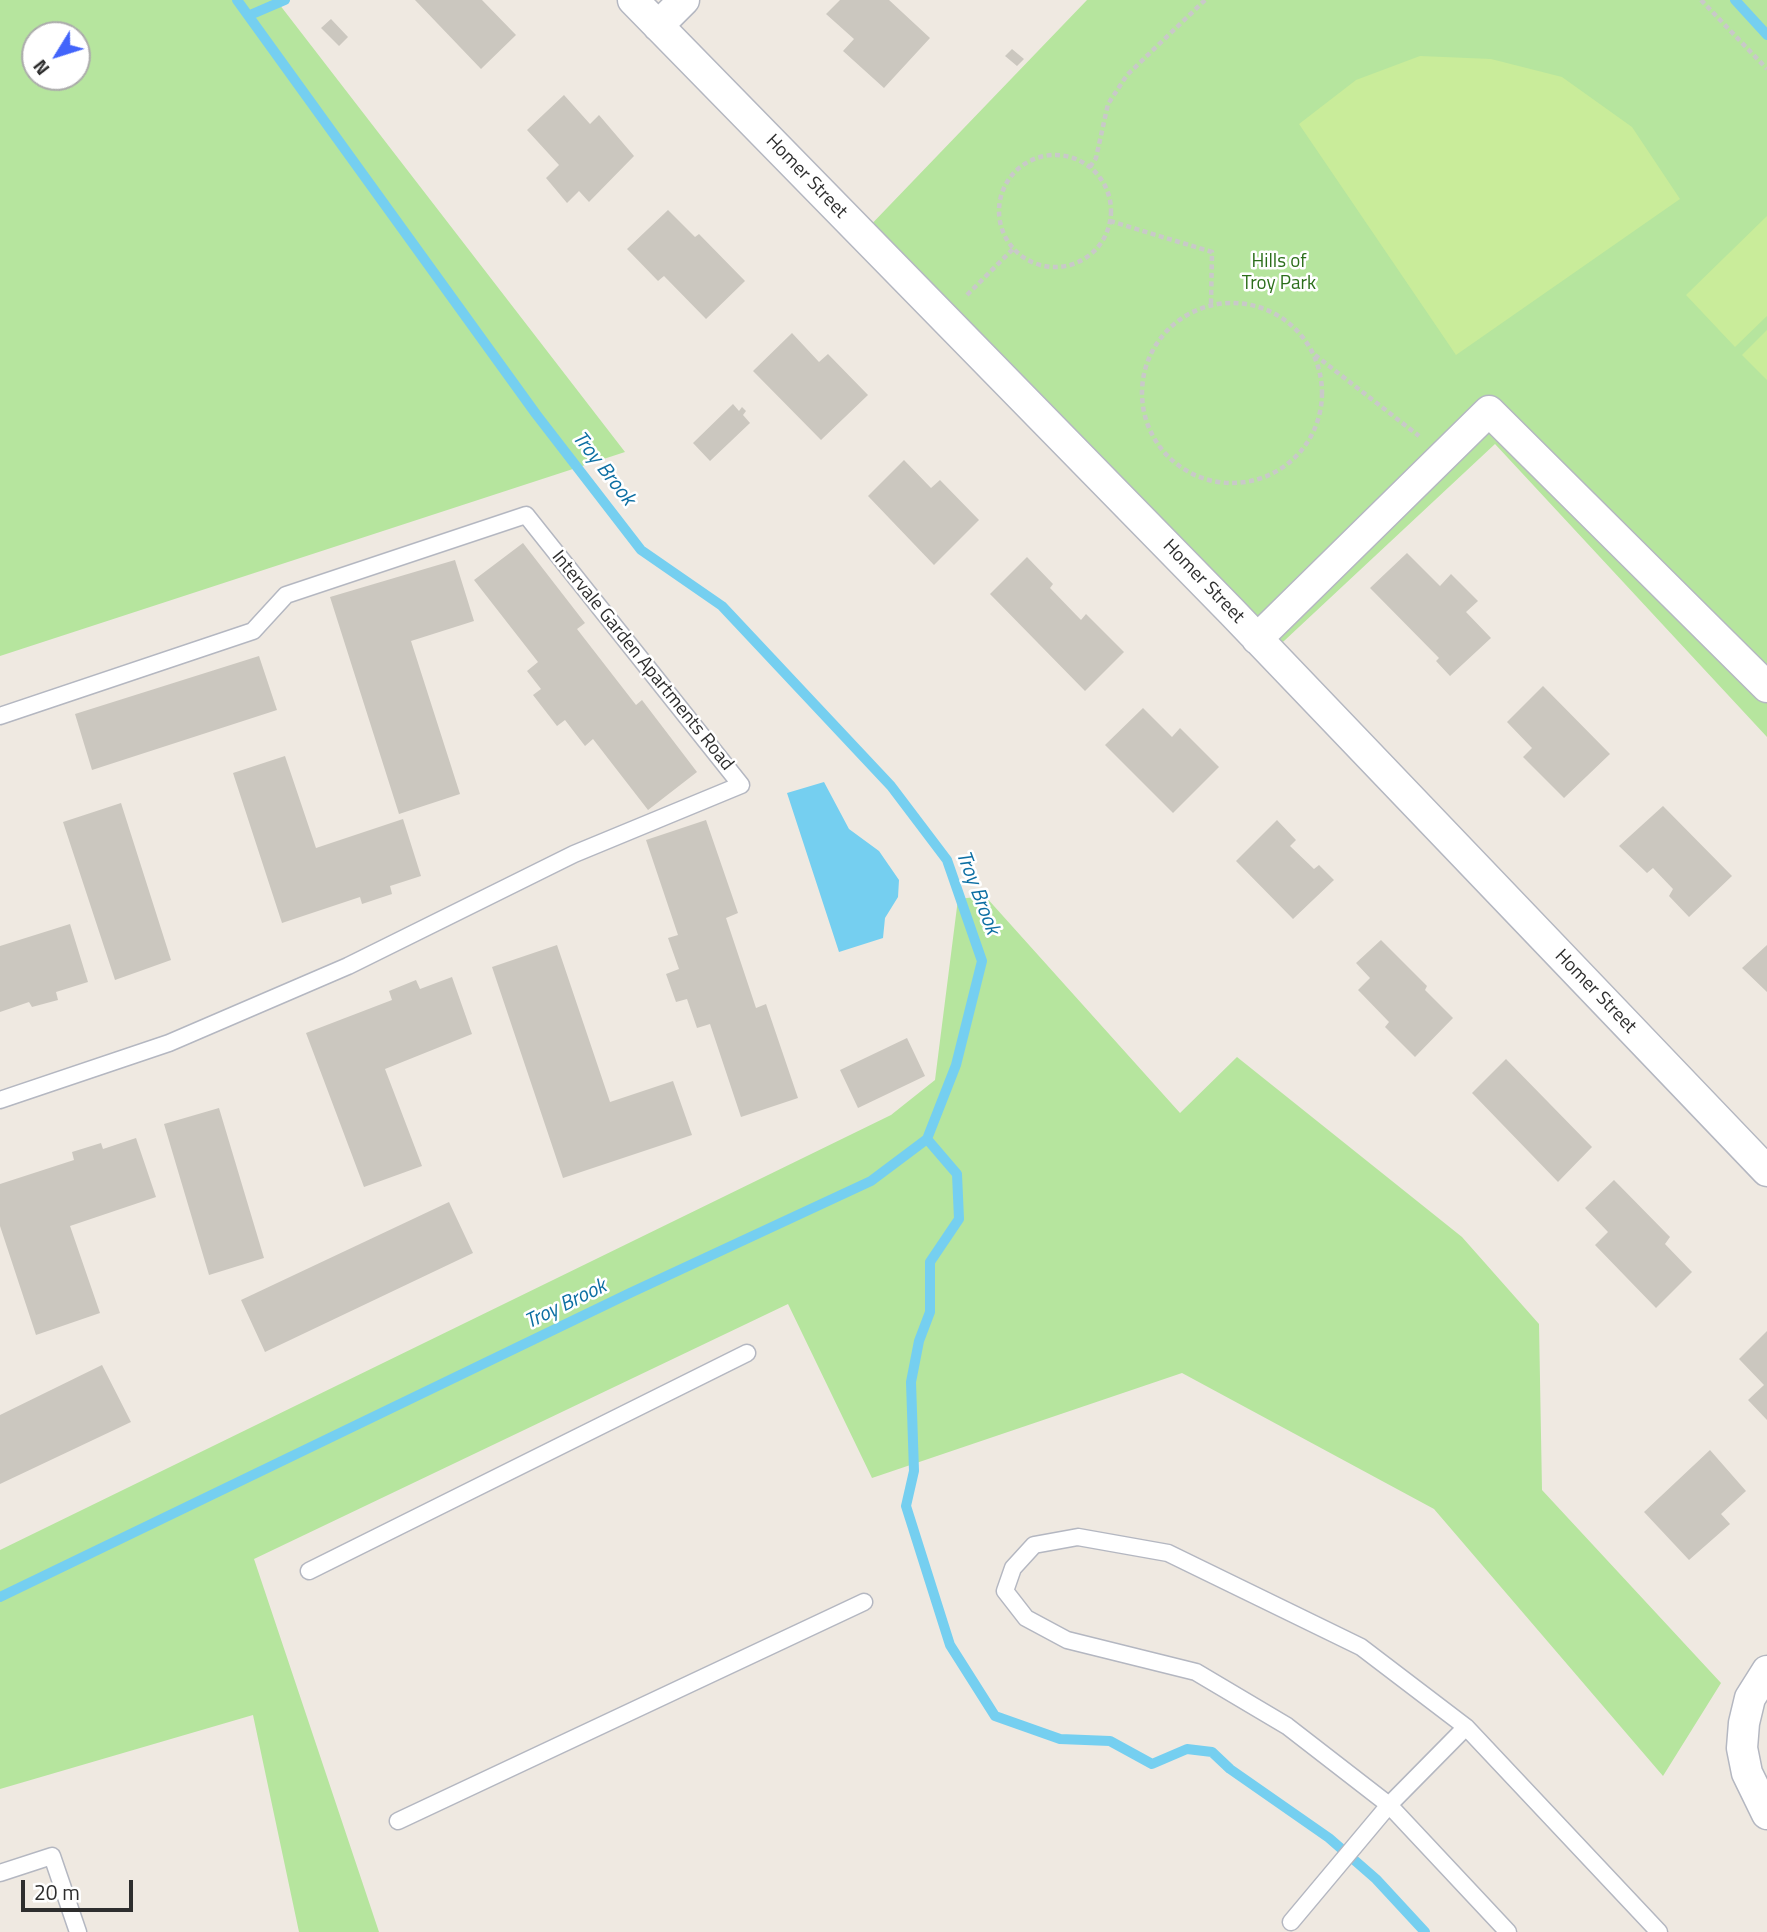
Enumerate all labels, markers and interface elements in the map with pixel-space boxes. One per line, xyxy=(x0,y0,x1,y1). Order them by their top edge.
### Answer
north arrow xyxy=(21,21,91,91)
text: N xyxy=(25,54,56,82)
street label: Homer Street xyxy=(760,130,852,224)
park label: Hills of Troy Park xyxy=(1242,251,1316,295)
water label: Troy Brook xyxy=(566,427,640,511)
street label: Homer Street xyxy=(1157,535,1249,629)
street label: Intervale Garden Apartments Road xyxy=(546,546,738,776)
water label: Troy Brook xyxy=(950,848,1004,938)
street label: Homer Street xyxy=(1549,945,1641,1039)
water label: Troy Brook xyxy=(521,1274,611,1336)
scale bar xyxy=(24,1866,136,1910)
text: 20 m xyxy=(34,1876,80,1908)

